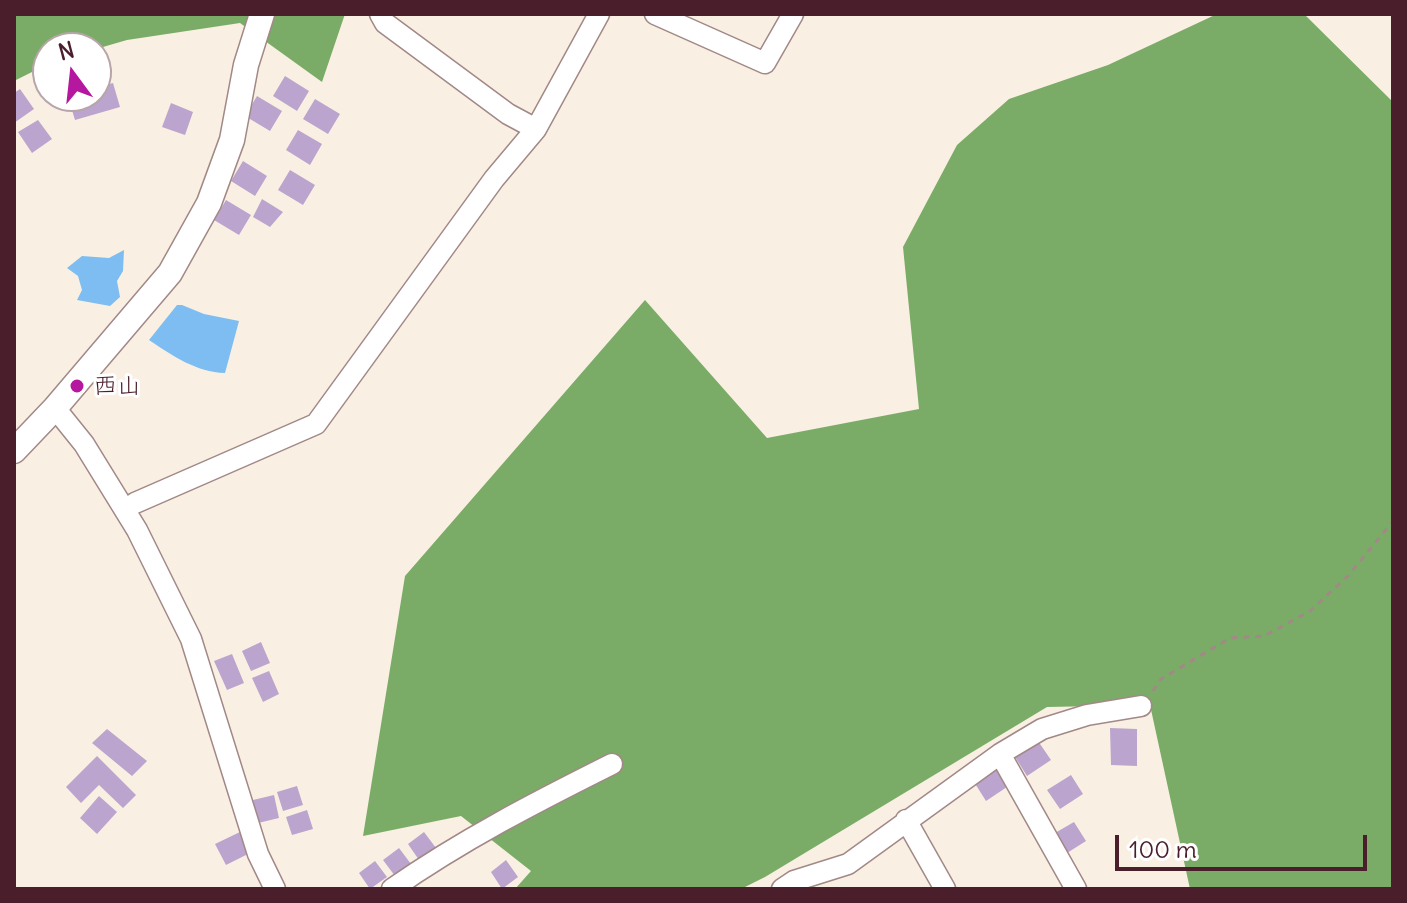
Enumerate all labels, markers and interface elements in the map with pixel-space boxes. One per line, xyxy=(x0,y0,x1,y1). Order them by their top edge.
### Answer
north arrow xyxy=(32,32,112,112)
text: N xyxy=(55,35,77,66)
place label: 西山 xyxy=(93,372,141,400)
marker: 西山 xyxy=(68,377,86,395)
scale bar xyxy=(1119,819,1371,869)
text: 100 m xyxy=(1129,834,1197,864)

